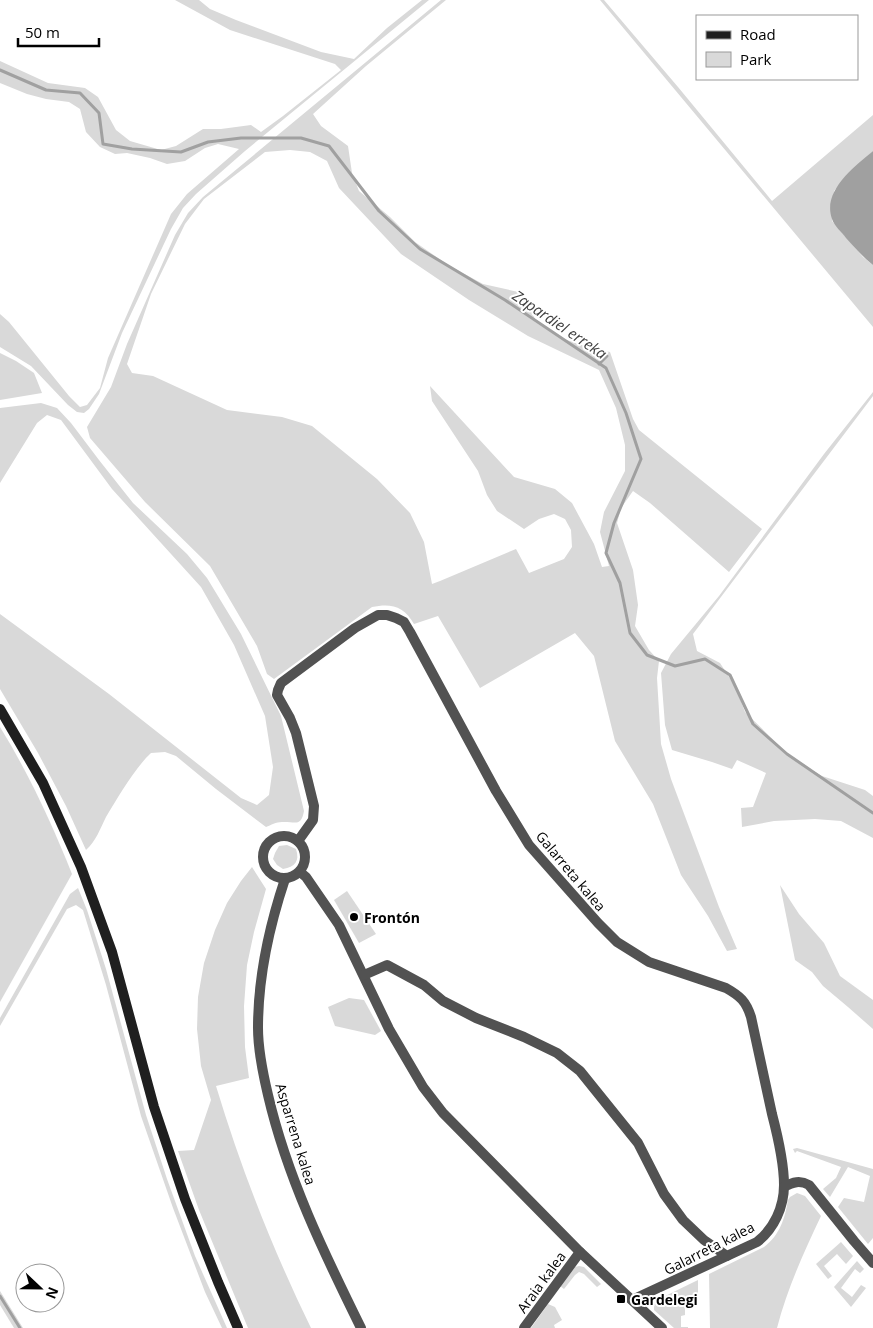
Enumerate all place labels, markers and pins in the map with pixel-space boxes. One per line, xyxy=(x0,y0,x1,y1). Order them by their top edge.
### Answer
place label: Frontón xyxy=(364,908,420,927)
marker: Frontón xyxy=(348,911,360,923)
place label: Gardelegi xyxy=(631,1290,698,1309)
marker: Gardelegi xyxy=(615,1293,627,1305)

